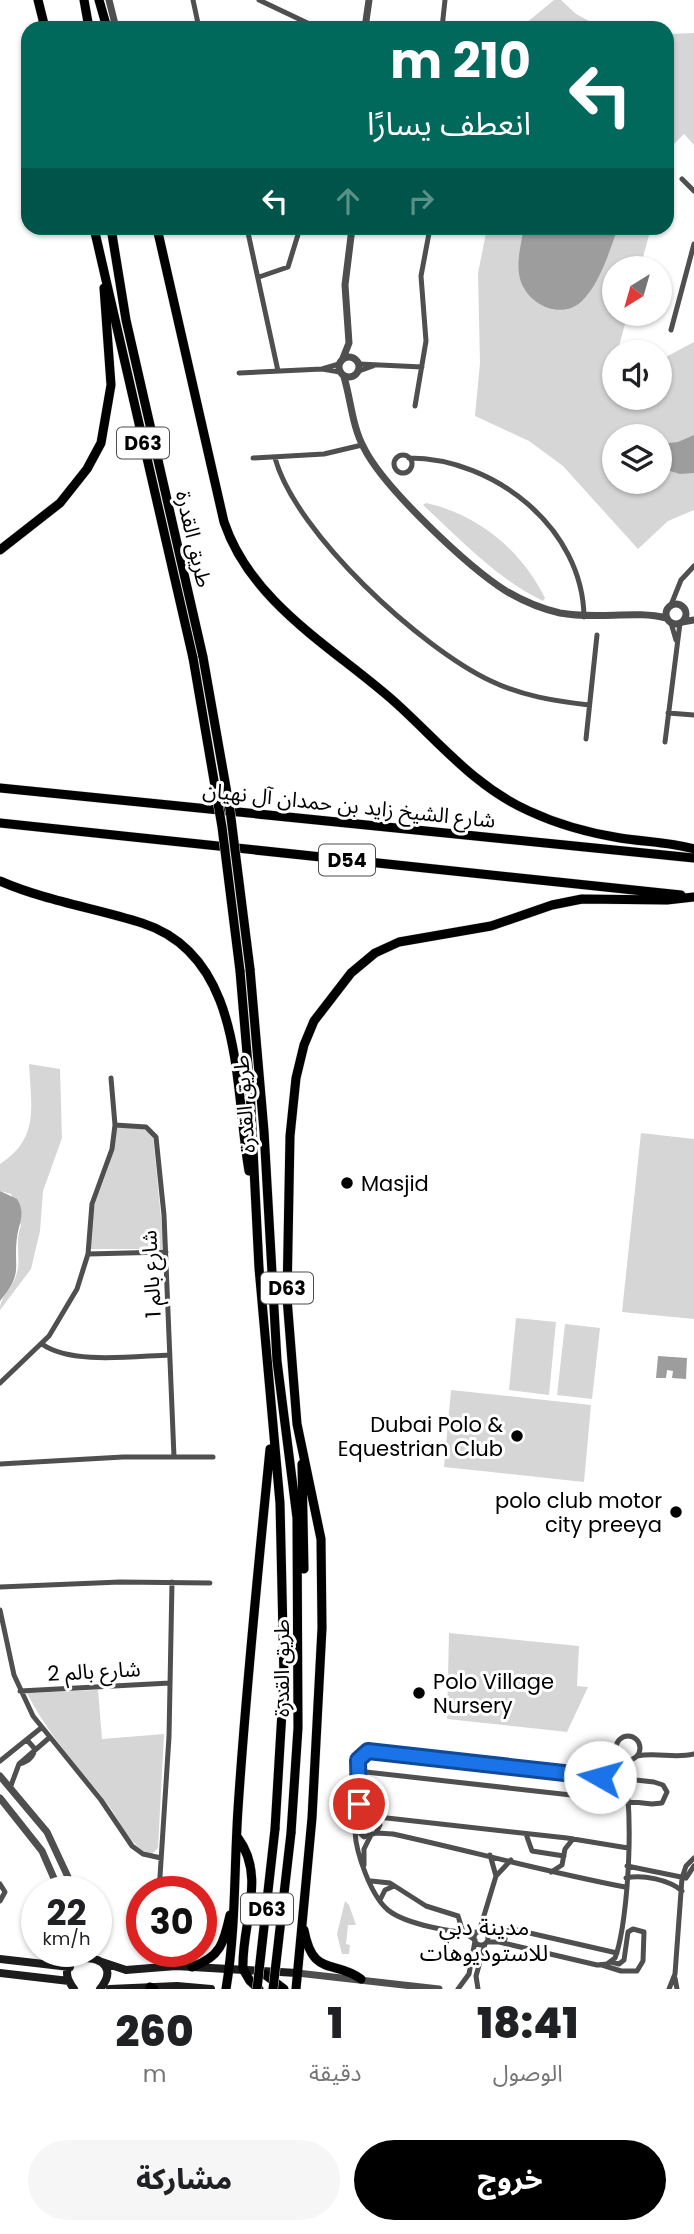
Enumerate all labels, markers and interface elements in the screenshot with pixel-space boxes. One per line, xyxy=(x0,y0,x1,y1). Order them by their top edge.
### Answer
text: 210 m xyxy=(390,27,531,95)
icon: left xyxy=(555,49,646,140)
text: انعطف يسارًا xyxy=(367,101,531,146)
icon: left xyxy=(256,182,294,220)
icon: ahead xyxy=(329,182,367,220)
icon: right xyxy=(402,182,440,220)
north arrow xyxy=(602,256,672,326)
map controls xyxy=(602,256,672,494)
button: sound xyxy=(602,340,672,410)
button: layers xyxy=(602,424,672,494)
road number: D63 xyxy=(117,428,169,458)
street label: طريق القدرة xyxy=(169,488,219,590)
street label: شارع الشيخ زايد بن حمدان آل نهيان xyxy=(201,775,497,836)
road number: D54 xyxy=(319,845,375,876)
street label: طريق القدرة xyxy=(226,1054,262,1154)
place label: Masjid xyxy=(361,1169,429,1198)
marker: Masjid xyxy=(339,1175,355,1191)
street label: شارع بالم 1 xyxy=(134,1229,169,1319)
road number: D63 xyxy=(261,1272,313,1304)
place label: Dubai Polo & Equestrian Club xyxy=(338,1410,503,1463)
marker: Dubai Polo & Equestrian Club xyxy=(509,1428,525,1444)
place label: polo club motor city preeya xyxy=(495,1486,662,1539)
marker: polo club motor city preeya xyxy=(668,1504,684,1520)
street label: طريق القدرة xyxy=(267,1619,296,1717)
street label: شارع بالم 2 xyxy=(47,1654,141,1689)
place label: Polo Village Nursery xyxy=(433,1667,554,1720)
marker: Polo Village Nursery xyxy=(411,1685,427,1701)
position arrow xyxy=(563,1740,637,1814)
pin xyxy=(329,1774,389,1834)
icon: arrive xyxy=(340,1785,378,1823)
speed limit sign: 30 xyxy=(126,1876,217,1967)
text: 22 xyxy=(47,1888,86,1937)
road number: D63 xyxy=(241,1894,293,1924)
district label: مدينة دبي للاستوديوهات xyxy=(420,1911,548,1969)
text: km/h xyxy=(43,1926,90,1951)
text: 1 xyxy=(327,1994,343,2053)
text: 18:41 xyxy=(477,1994,579,2053)
text: 260 xyxy=(115,2002,194,2061)
text: دقيقة xyxy=(309,2057,361,2089)
text: الوصول xyxy=(493,2057,563,2089)
text: m xyxy=(143,2058,166,2090)
button: مشاركة xyxy=(28,2140,340,2220)
button: خروج xyxy=(354,2140,666,2220)

